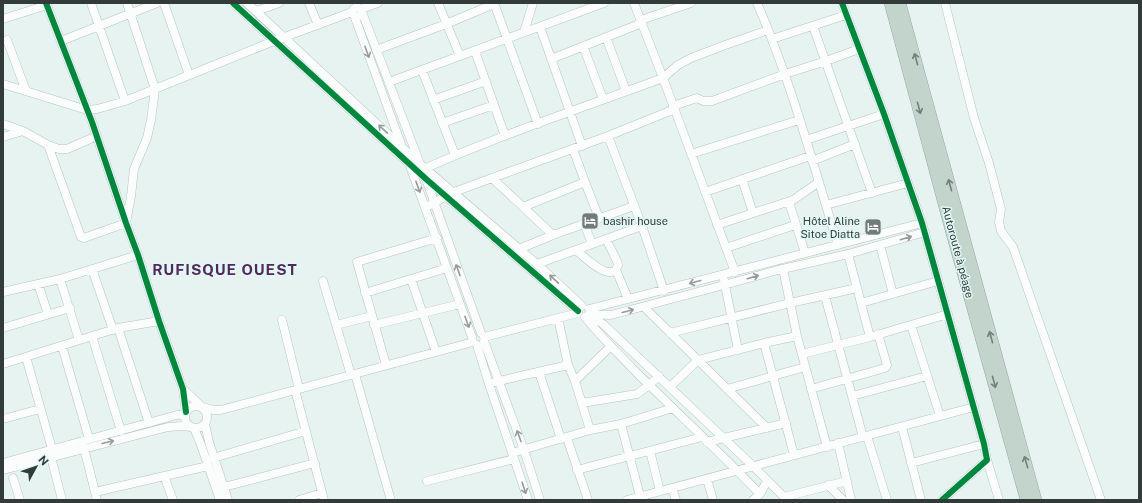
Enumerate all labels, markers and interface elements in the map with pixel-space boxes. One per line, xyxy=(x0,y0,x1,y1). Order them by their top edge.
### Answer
one-way arrow xyxy=(363,46,371,58)
one-way arrow xyxy=(912,53,919,66)
one-way arrow xyxy=(916,101,923,114)
one-way arrow xyxy=(377,124,388,133)
one-way arrow xyxy=(946,178,953,191)
one-way arrow xyxy=(415,180,422,193)
street label: Autoroute à péage xyxy=(940,205,976,299)
hotel icon: bashir house xyxy=(580,211,600,231)
place label: bashir house xyxy=(603,215,668,227)
place label: Hôtel Aline Sitoe Diatta xyxy=(800,215,860,240)
hotel icon: Hôtel Aline Sitoe Diatta xyxy=(863,217,883,237)
one-way arrow xyxy=(899,234,912,241)
district label: RUFISQUE OUEST xyxy=(152,261,298,278)
one-way arrow xyxy=(454,264,462,276)
one-way arrow xyxy=(746,273,759,280)
one-way arrow xyxy=(548,275,559,284)
one-way arrow xyxy=(688,279,701,287)
one-way arrow xyxy=(621,307,634,314)
one-way arrow xyxy=(463,316,471,328)
one-way arrow xyxy=(987,331,994,344)
one-way arrow xyxy=(990,375,998,388)
one-way arrow xyxy=(514,431,522,443)
one-way arrow xyxy=(102,438,115,446)
north arrow xyxy=(16,447,56,487)
text: N xyxy=(36,453,51,468)
one-way arrow xyxy=(1022,456,1029,469)
one-way arrow xyxy=(521,482,528,495)

